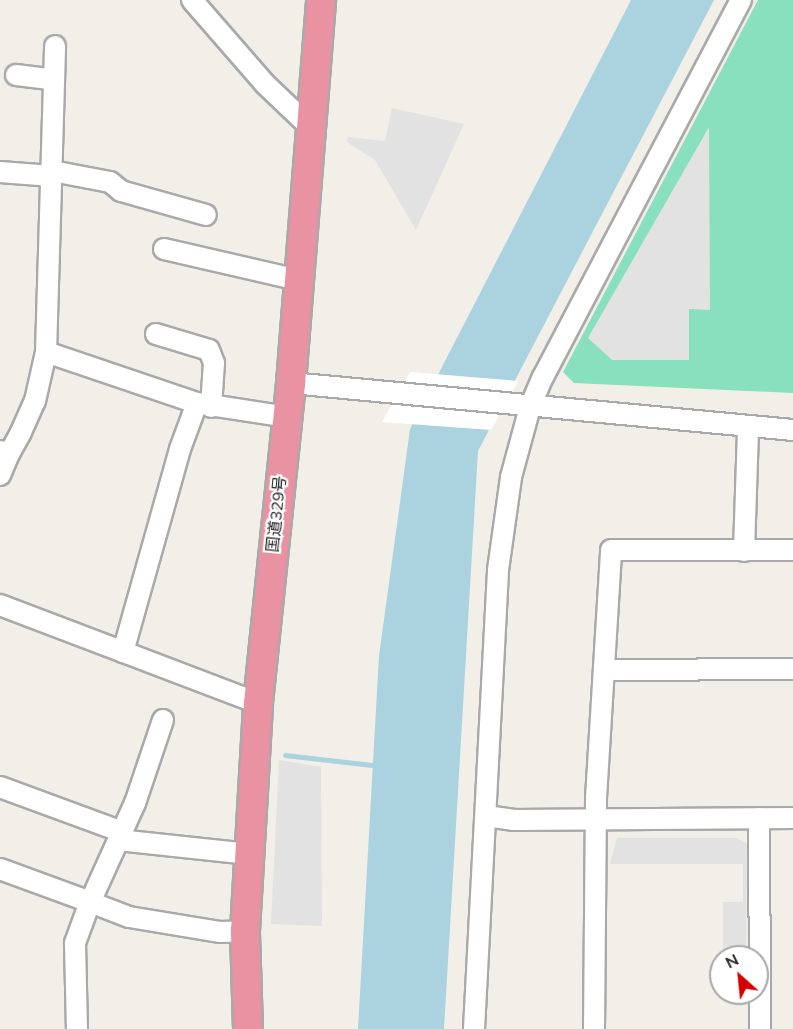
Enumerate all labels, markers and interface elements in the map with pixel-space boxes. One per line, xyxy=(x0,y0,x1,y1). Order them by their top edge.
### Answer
street label: 国道329号 xyxy=(262,475,290,553)
north arrow xyxy=(709,945,769,1005)
text: N xyxy=(722,949,742,972)

